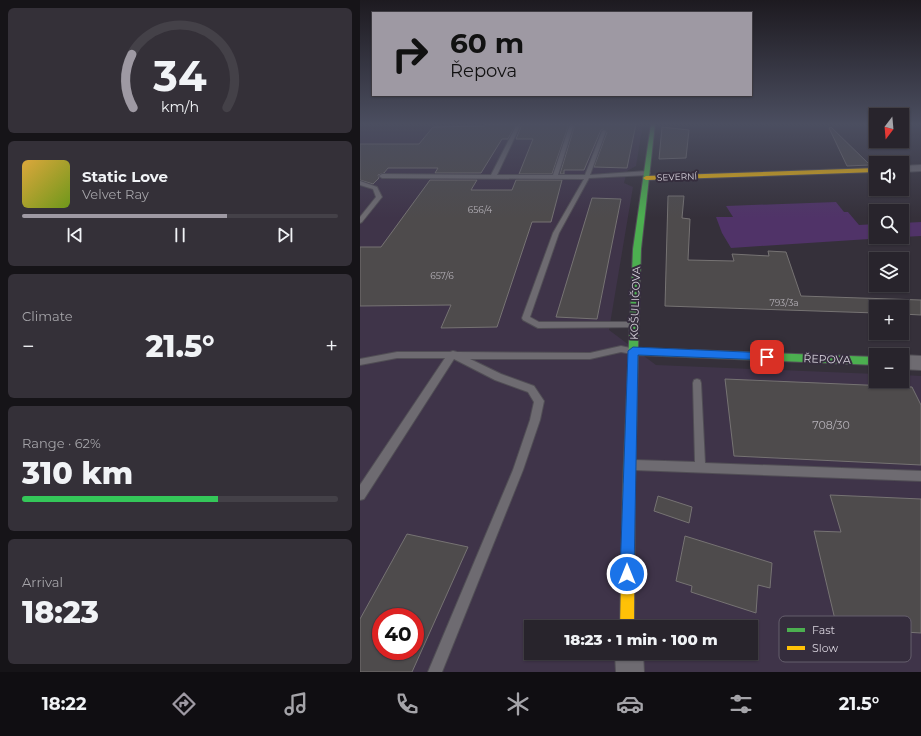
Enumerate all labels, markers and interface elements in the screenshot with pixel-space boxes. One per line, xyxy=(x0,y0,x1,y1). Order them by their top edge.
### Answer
text: 60 m xyxy=(450,26,524,60)
icon: right xyxy=(384,28,436,80)
text: 34 xyxy=(152,51,207,101)
text: Řepova xyxy=(450,60,517,82)
text: km/h xyxy=(161,98,199,116)
north arrow xyxy=(869,108,909,148)
map controls xyxy=(869,108,909,388)
button: sound xyxy=(869,156,909,196)
text: Static Love xyxy=(82,167,168,186)
street label: SEVERNÍ xyxy=(657,170,698,183)
text: Velvet Ray xyxy=(82,186,149,202)
house number: 656/4 xyxy=(468,204,492,215)
button: search xyxy=(869,204,909,244)
icon: previous xyxy=(64,224,86,246)
icon: pause xyxy=(169,224,191,246)
icon: next xyxy=(274,224,296,246)
button: layers xyxy=(869,252,909,292)
street label: KOŠULIČOVA xyxy=(627,266,643,340)
house number: 657/6 xyxy=(430,270,454,281)
house number: 793/3a xyxy=(769,297,799,308)
button: + xyxy=(869,300,909,340)
text: Climate xyxy=(22,308,73,324)
text: 21.5° xyxy=(145,328,215,365)
text: − xyxy=(22,333,35,360)
text: + xyxy=(325,333,338,360)
pin xyxy=(750,340,784,374)
icon: arrive xyxy=(756,346,778,368)
button: − xyxy=(869,348,909,388)
street label: ŘEPOVA xyxy=(803,351,851,367)
house number: 708/30 xyxy=(812,418,850,432)
text: Range · 62% xyxy=(22,435,101,451)
text: 310 km xyxy=(22,455,133,492)
position arrow xyxy=(606,553,648,595)
text: Arrival xyxy=(22,574,63,590)
text: 18:23 xyxy=(22,594,99,631)
speed limit sign: 40 xyxy=(372,608,424,660)
legend xyxy=(779,616,911,662)
text: Fast xyxy=(812,623,836,637)
text: 18:23 · 1 min · 100 m xyxy=(564,630,718,649)
text: Slow xyxy=(812,641,838,655)
icon: directions xyxy=(170,690,198,718)
icon: music xyxy=(282,690,310,718)
icon: phone xyxy=(393,690,421,718)
icon: climate xyxy=(504,690,532,718)
icon: car xyxy=(616,690,644,718)
icon: filters xyxy=(727,690,755,718)
text: 18:22 xyxy=(42,693,87,715)
text: 21.5° xyxy=(839,693,879,715)

